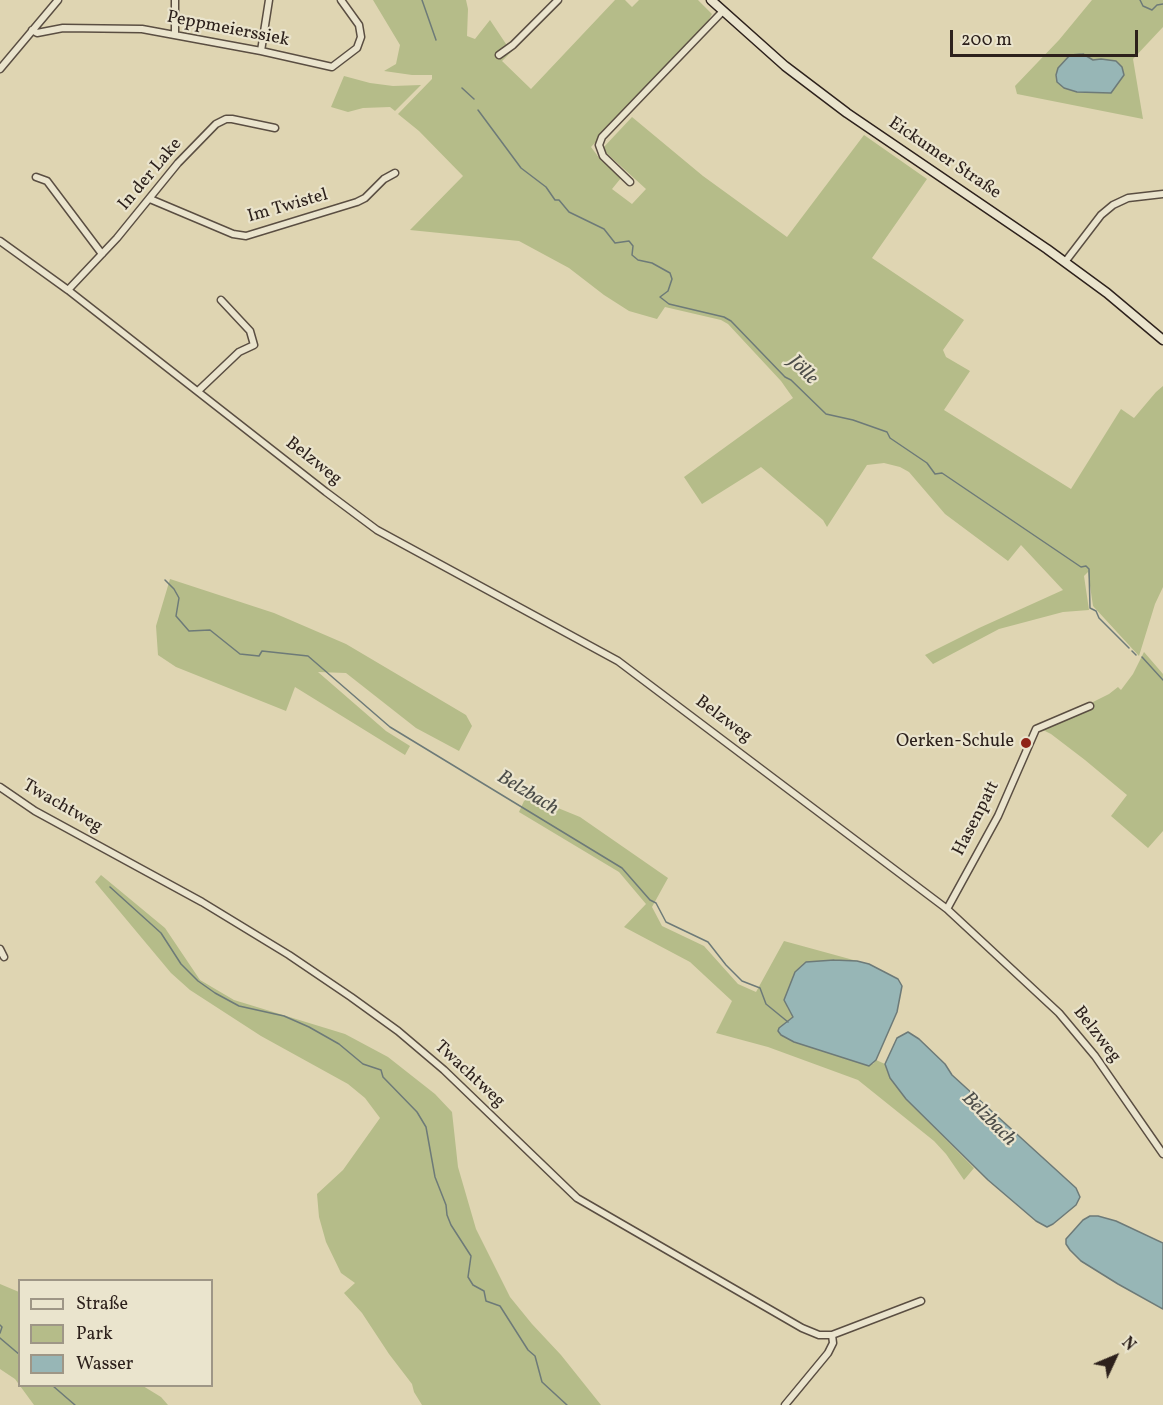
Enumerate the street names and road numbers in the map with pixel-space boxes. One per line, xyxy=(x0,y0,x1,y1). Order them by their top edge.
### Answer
street label: Peppmeierssiek xyxy=(165,8,291,52)
street label: Eickumer Straße xyxy=(883,113,1005,205)
street label: In der Lake xyxy=(115,134,187,216)
street label: Im Twistel xyxy=(245,185,331,229)
street label: Belzweg xyxy=(280,433,346,491)
street label: Belzweg xyxy=(690,692,756,748)
street label: Twachtweg xyxy=(18,775,106,839)
street label: Hasenpatt xyxy=(949,778,1005,860)
street label: Belzweg xyxy=(1067,1002,1125,1068)
street label: Twachtweg xyxy=(429,1037,509,1113)

